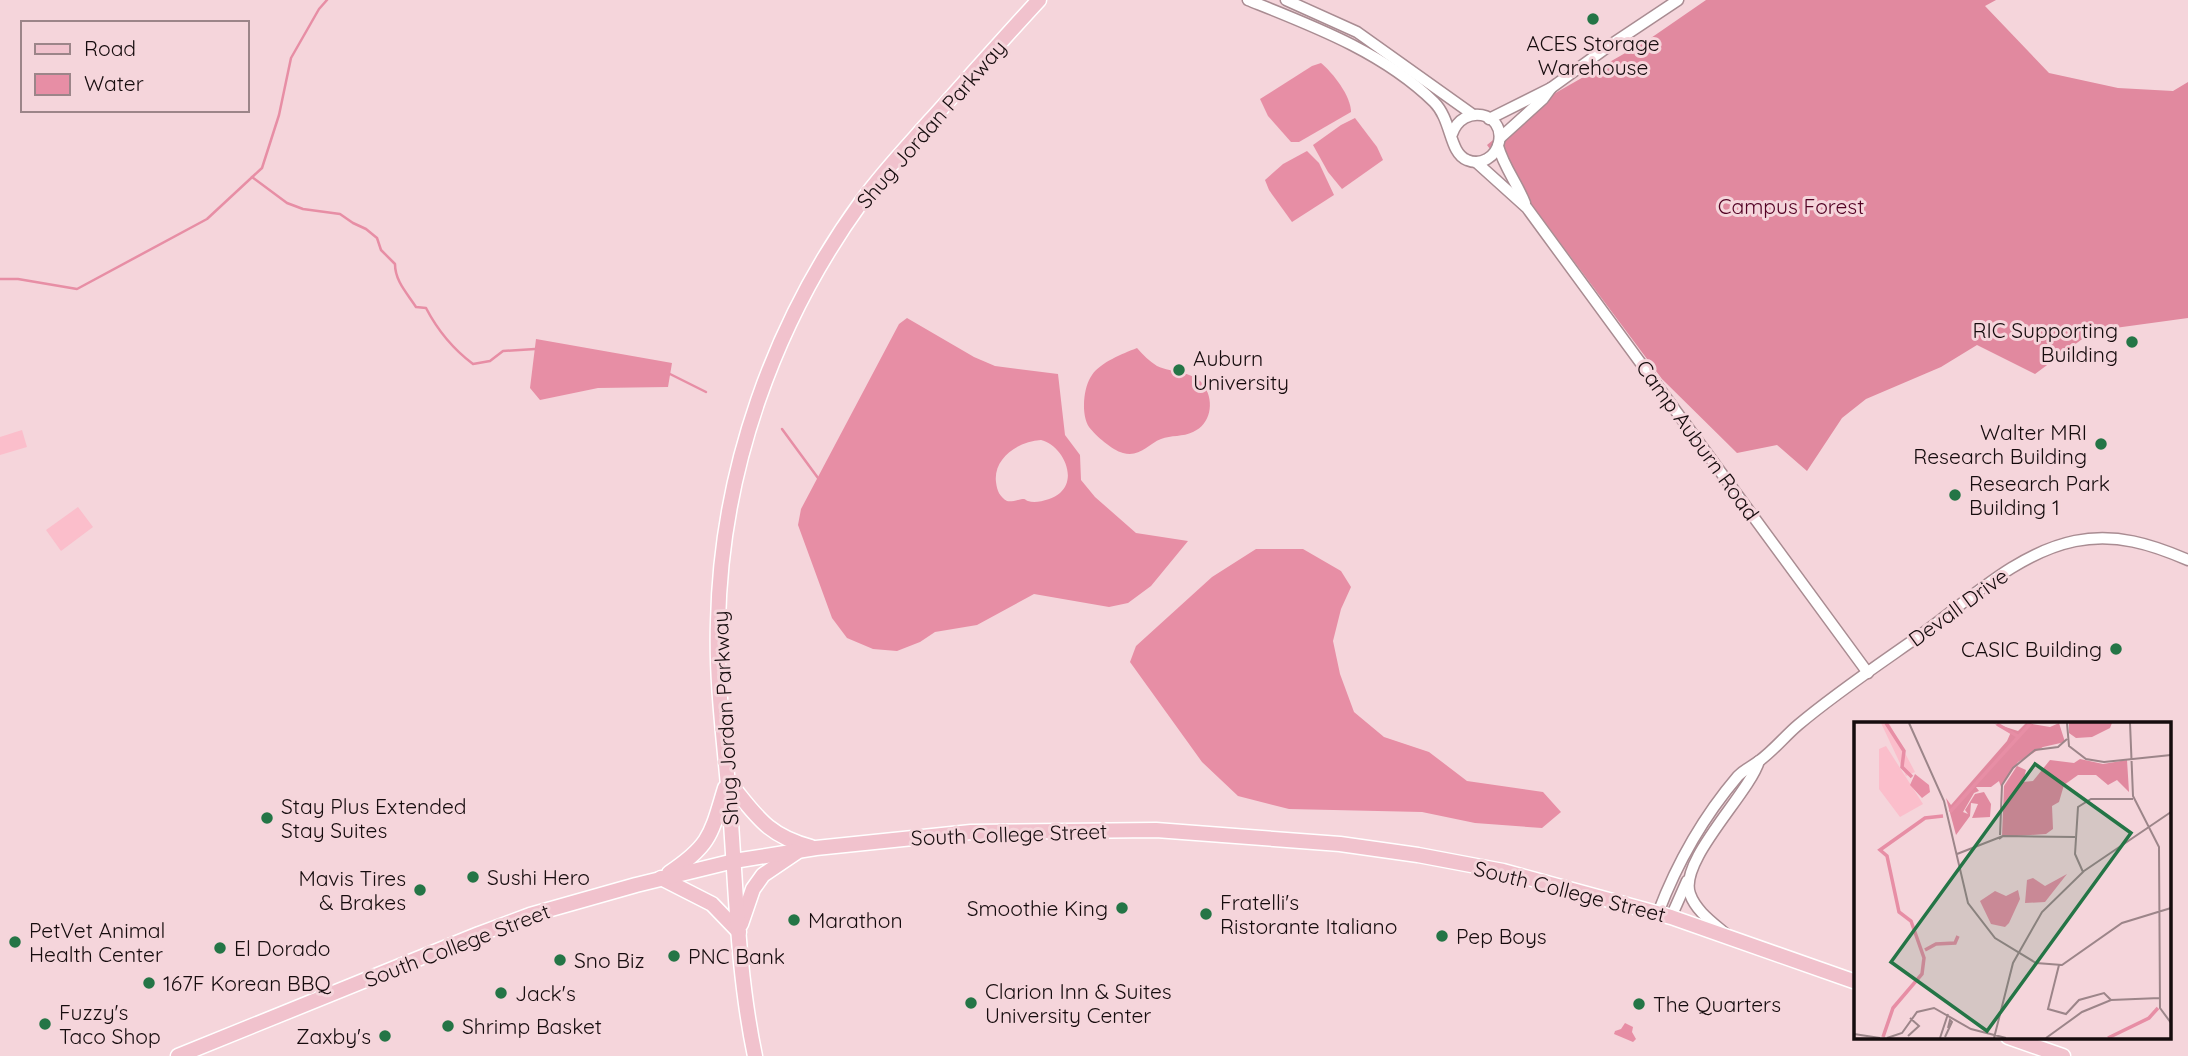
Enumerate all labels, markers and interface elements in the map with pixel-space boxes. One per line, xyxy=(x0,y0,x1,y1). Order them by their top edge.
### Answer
marker: ACES Storage Warehouse xyxy=(1585,11,1601,27)
legend xyxy=(21,21,248,112)
place label: ACES Storage Warehouse xyxy=(1526,30,1660,80)
street label: Shug Jordan Parkway xyxy=(851,34,1011,214)
text: Road xyxy=(84,35,136,61)
text: Water xyxy=(84,70,144,96)
park label: Campus Forest xyxy=(1718,193,1864,219)
place label: RIC Supporting Building xyxy=(1972,317,2118,367)
marker: RIC Supporting Building xyxy=(2124,334,2140,350)
place label: Auburn University xyxy=(1193,345,1289,395)
street label: Camp Auburn Road xyxy=(1631,355,1765,525)
marker: Auburn University xyxy=(1171,362,1187,378)
place label: Walter MRI Research Building xyxy=(1913,419,2087,469)
marker: Walter MRI Research Building xyxy=(2093,436,2109,452)
place label: Research Park Building 1 xyxy=(1969,470,2110,520)
marker: Research Park Building 1 xyxy=(1947,487,1963,503)
street label: Devall Drive xyxy=(1903,562,2013,652)
street label: Shug Jordan Parkway xyxy=(706,610,744,826)
place label: CASIC Building xyxy=(1961,636,2102,662)
marker: CASIC Building xyxy=(2108,641,2124,657)
inset map xyxy=(1854,722,2170,1038)
place label: Stay Plus Extended Stay Suites xyxy=(281,793,467,843)
marker: Stay Plus Extended Stay Suites xyxy=(259,810,275,826)
street label: South College Street xyxy=(910,818,1108,850)
street label: South College Street xyxy=(1472,855,1668,927)
place label: Sushi Hero xyxy=(487,864,590,890)
place label: Mavis Tires & Brakes xyxy=(298,865,406,915)
marker: Sushi Hero xyxy=(465,869,481,885)
marker: Mavis Tires & Brakes xyxy=(412,882,428,898)
place label: Fratelli's Ristorante Italiano xyxy=(1220,889,1397,939)
place label: Smoothie King xyxy=(967,895,1108,921)
street label: South College Street xyxy=(361,898,553,992)
marker: Smoothie King xyxy=(1114,900,1130,916)
marker: Fratelli's Ristorante Italiano xyxy=(1198,906,1214,922)
place label: Marathon xyxy=(808,907,903,933)
marker: Marathon xyxy=(786,912,802,928)
place label: PetVet Animal Health Center xyxy=(29,917,165,967)
place label: Pep Boys xyxy=(1456,923,1547,949)
marker: Pep Boys xyxy=(1434,928,1450,944)
marker: PetVet Animal Health Center xyxy=(7,934,23,950)
place label: El Dorado xyxy=(234,935,330,961)
marker: El Dorado xyxy=(212,940,228,956)
place label: PNC Bank xyxy=(688,943,785,969)
place label: Sno Biz xyxy=(574,947,645,973)
marker: PNC Bank xyxy=(666,948,682,964)
marker: Sno Biz xyxy=(552,952,568,968)
place label: 167F Korean BBQ xyxy=(163,970,331,996)
marker: 167F Korean BBQ xyxy=(141,975,157,991)
place label: Clarion Inn & Suites University Center xyxy=(985,978,1172,1028)
place label: Jack's xyxy=(515,980,576,1006)
marker: Jack's xyxy=(493,985,509,1001)
place label: The Quarters xyxy=(1653,991,1781,1017)
marker: Clarion Inn & Suites University Center xyxy=(963,995,979,1011)
marker: The Quarters xyxy=(1631,996,1647,1012)
place label: Fuzzy's Taco Shop xyxy=(59,999,161,1049)
place label: Shrimp Basket xyxy=(462,1013,602,1039)
marker: Fuzzy's Taco Shop xyxy=(37,1016,53,1032)
marker: Shrimp Basket xyxy=(440,1018,456,1034)
place label: Zaxby's xyxy=(296,1023,371,1049)
marker: Zaxby's xyxy=(377,1028,393,1044)

